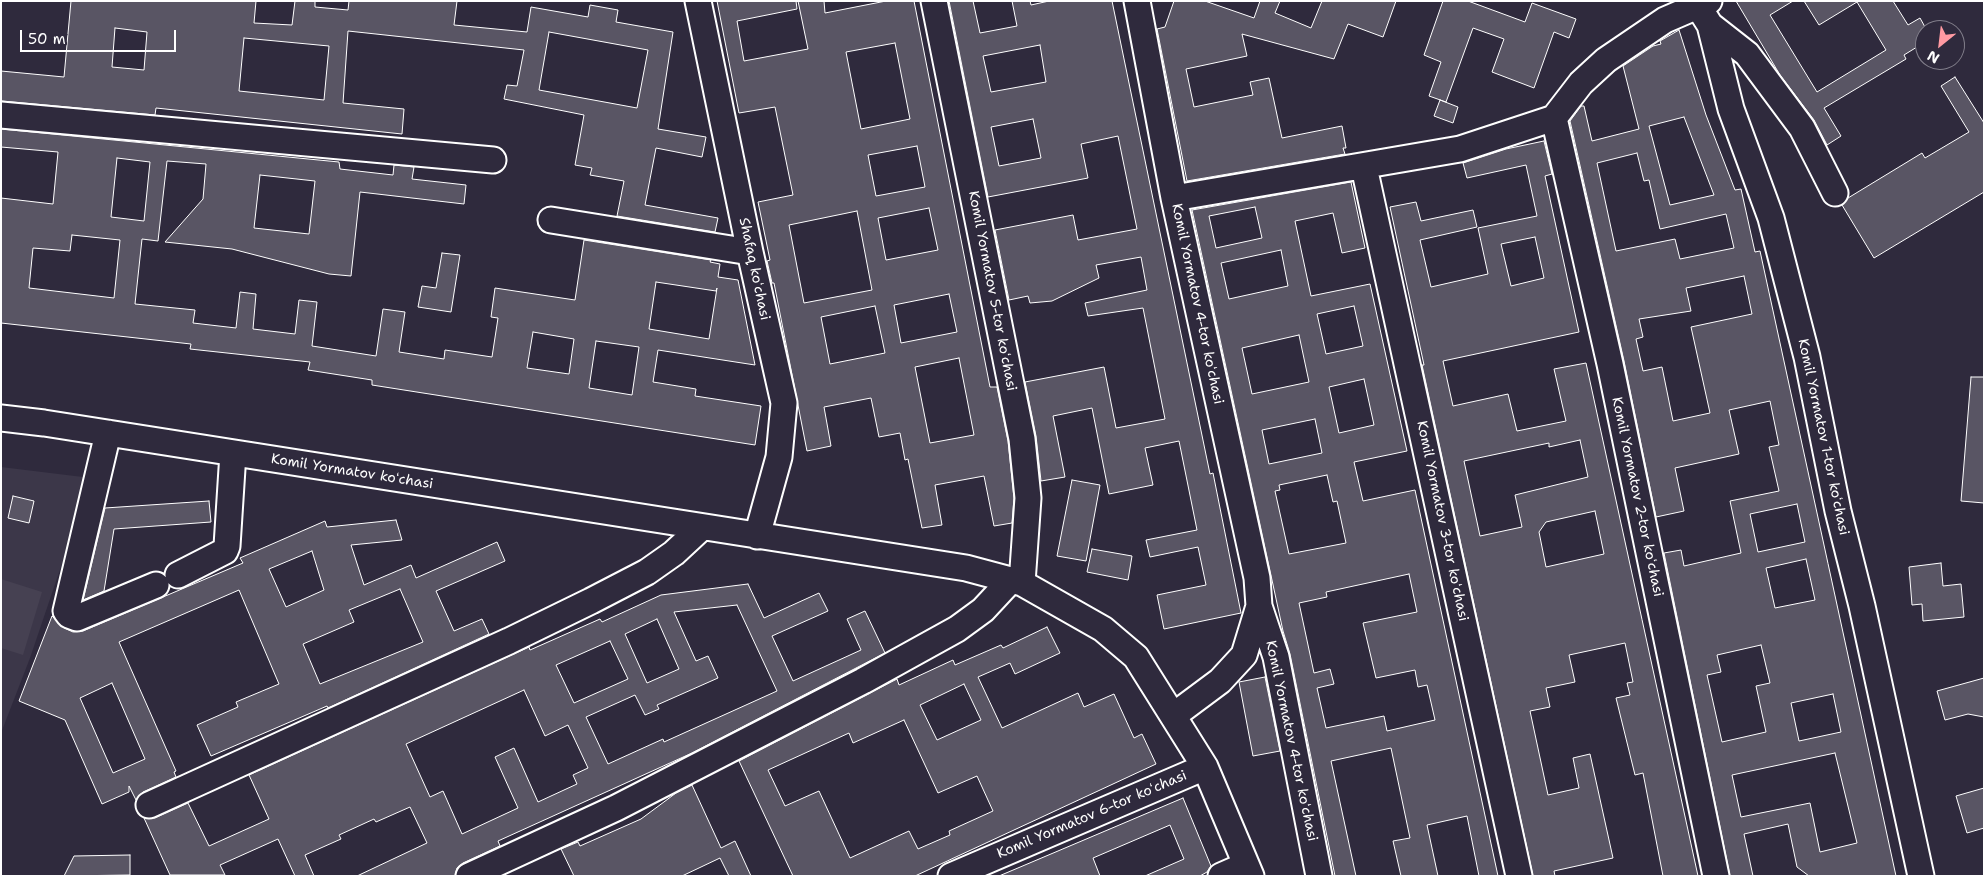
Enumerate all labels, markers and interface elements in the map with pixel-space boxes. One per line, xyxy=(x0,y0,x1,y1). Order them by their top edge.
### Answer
scale bar xyxy=(22,20,179,52)
north arrow xyxy=(1915,20,1965,70)
text: 50 m xyxy=(28,29,66,49)
text: N xyxy=(1924,47,1942,68)
street label: Komil Yormatov 5-tor koʻchasi xyxy=(964,189,1020,393)
street label: Komil Yormatov 4-tor koʻchasi xyxy=(1167,202,1227,406)
street label: Shafaq koʻchasi xyxy=(735,216,773,322)
street label: Komil Yormatov 1-tor koʻchasi xyxy=(1794,337,1852,537)
street label: Komil Yormatov 2-tor koʻchasi xyxy=(1608,396,1666,598)
street label: Komil Yormatov 3-tor koʻchasi xyxy=(1413,419,1471,623)
street label: Komil Yormatov koʻchasi xyxy=(270,451,434,493)
street label: Komil Yormatov 4-tor koʻchasi xyxy=(1261,639,1321,843)
street label: Komil Yormatov 6-tor koʻchasi xyxy=(995,767,1189,863)

